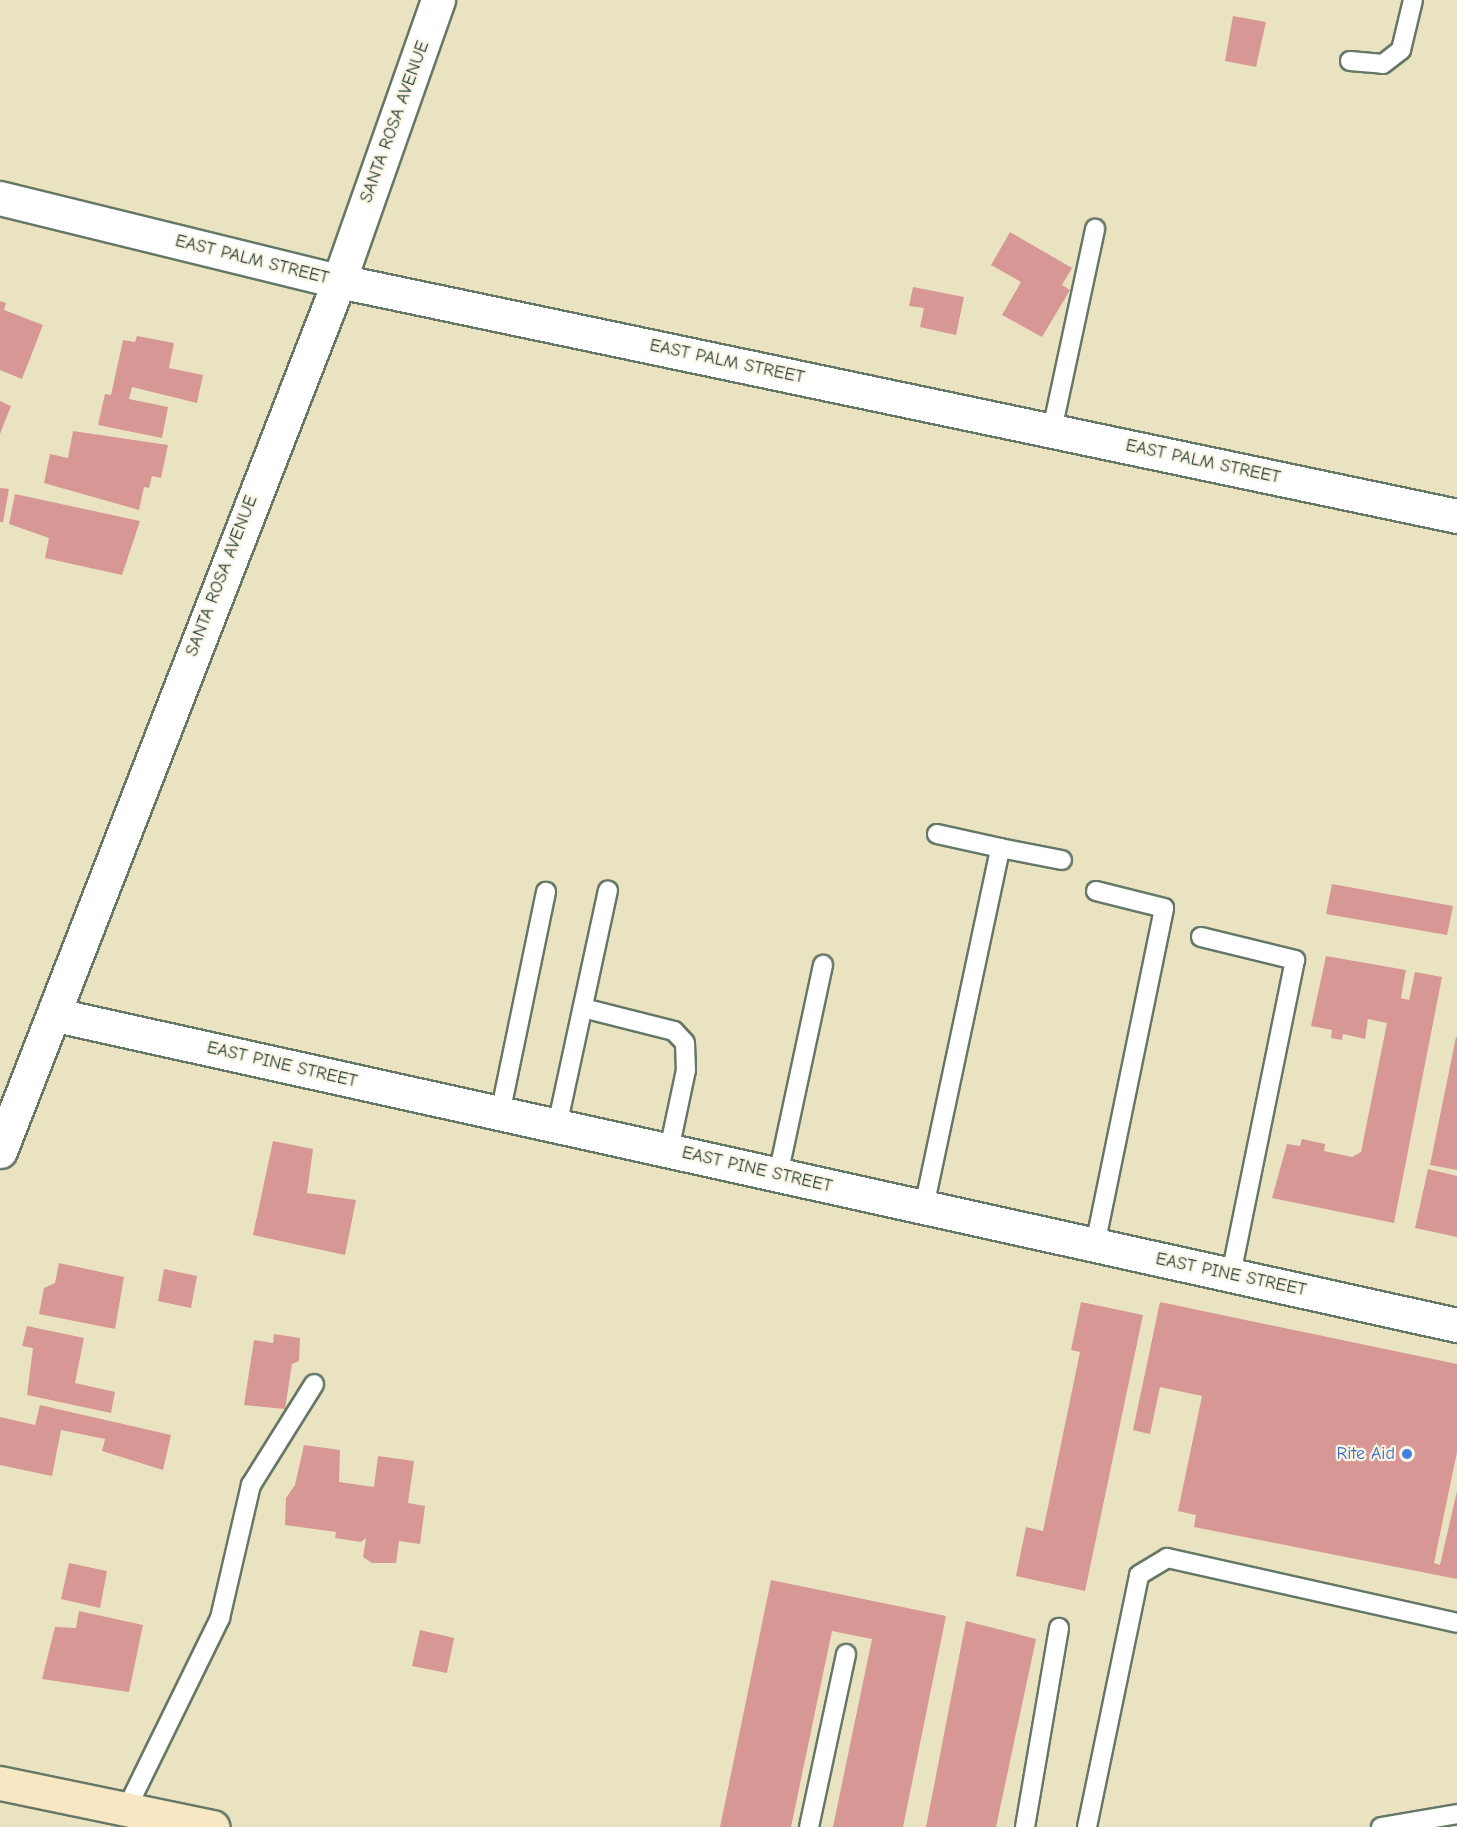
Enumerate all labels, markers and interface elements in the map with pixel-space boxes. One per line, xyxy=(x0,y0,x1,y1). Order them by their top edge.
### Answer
street label: SANTA ROSA AVENUE xyxy=(356,38,434,206)
street label: EAST PALM STREET xyxy=(173,230,331,290)
street label: EAST PALM STREET xyxy=(648,335,806,389)
street label: EAST PALM STREET xyxy=(1124,435,1282,489)
street label: SANTA ROSA AVENUE xyxy=(181,493,263,659)
street label: EAST PINE STREET xyxy=(205,1037,359,1093)
street label: EAST PINE STREET xyxy=(680,1142,834,1198)
street label: EAST PINE STREET xyxy=(1154,1248,1308,1302)
place label: Rite Aid xyxy=(1336,1443,1395,1465)
marker: Rite Aid xyxy=(1400,1447,1414,1461)

